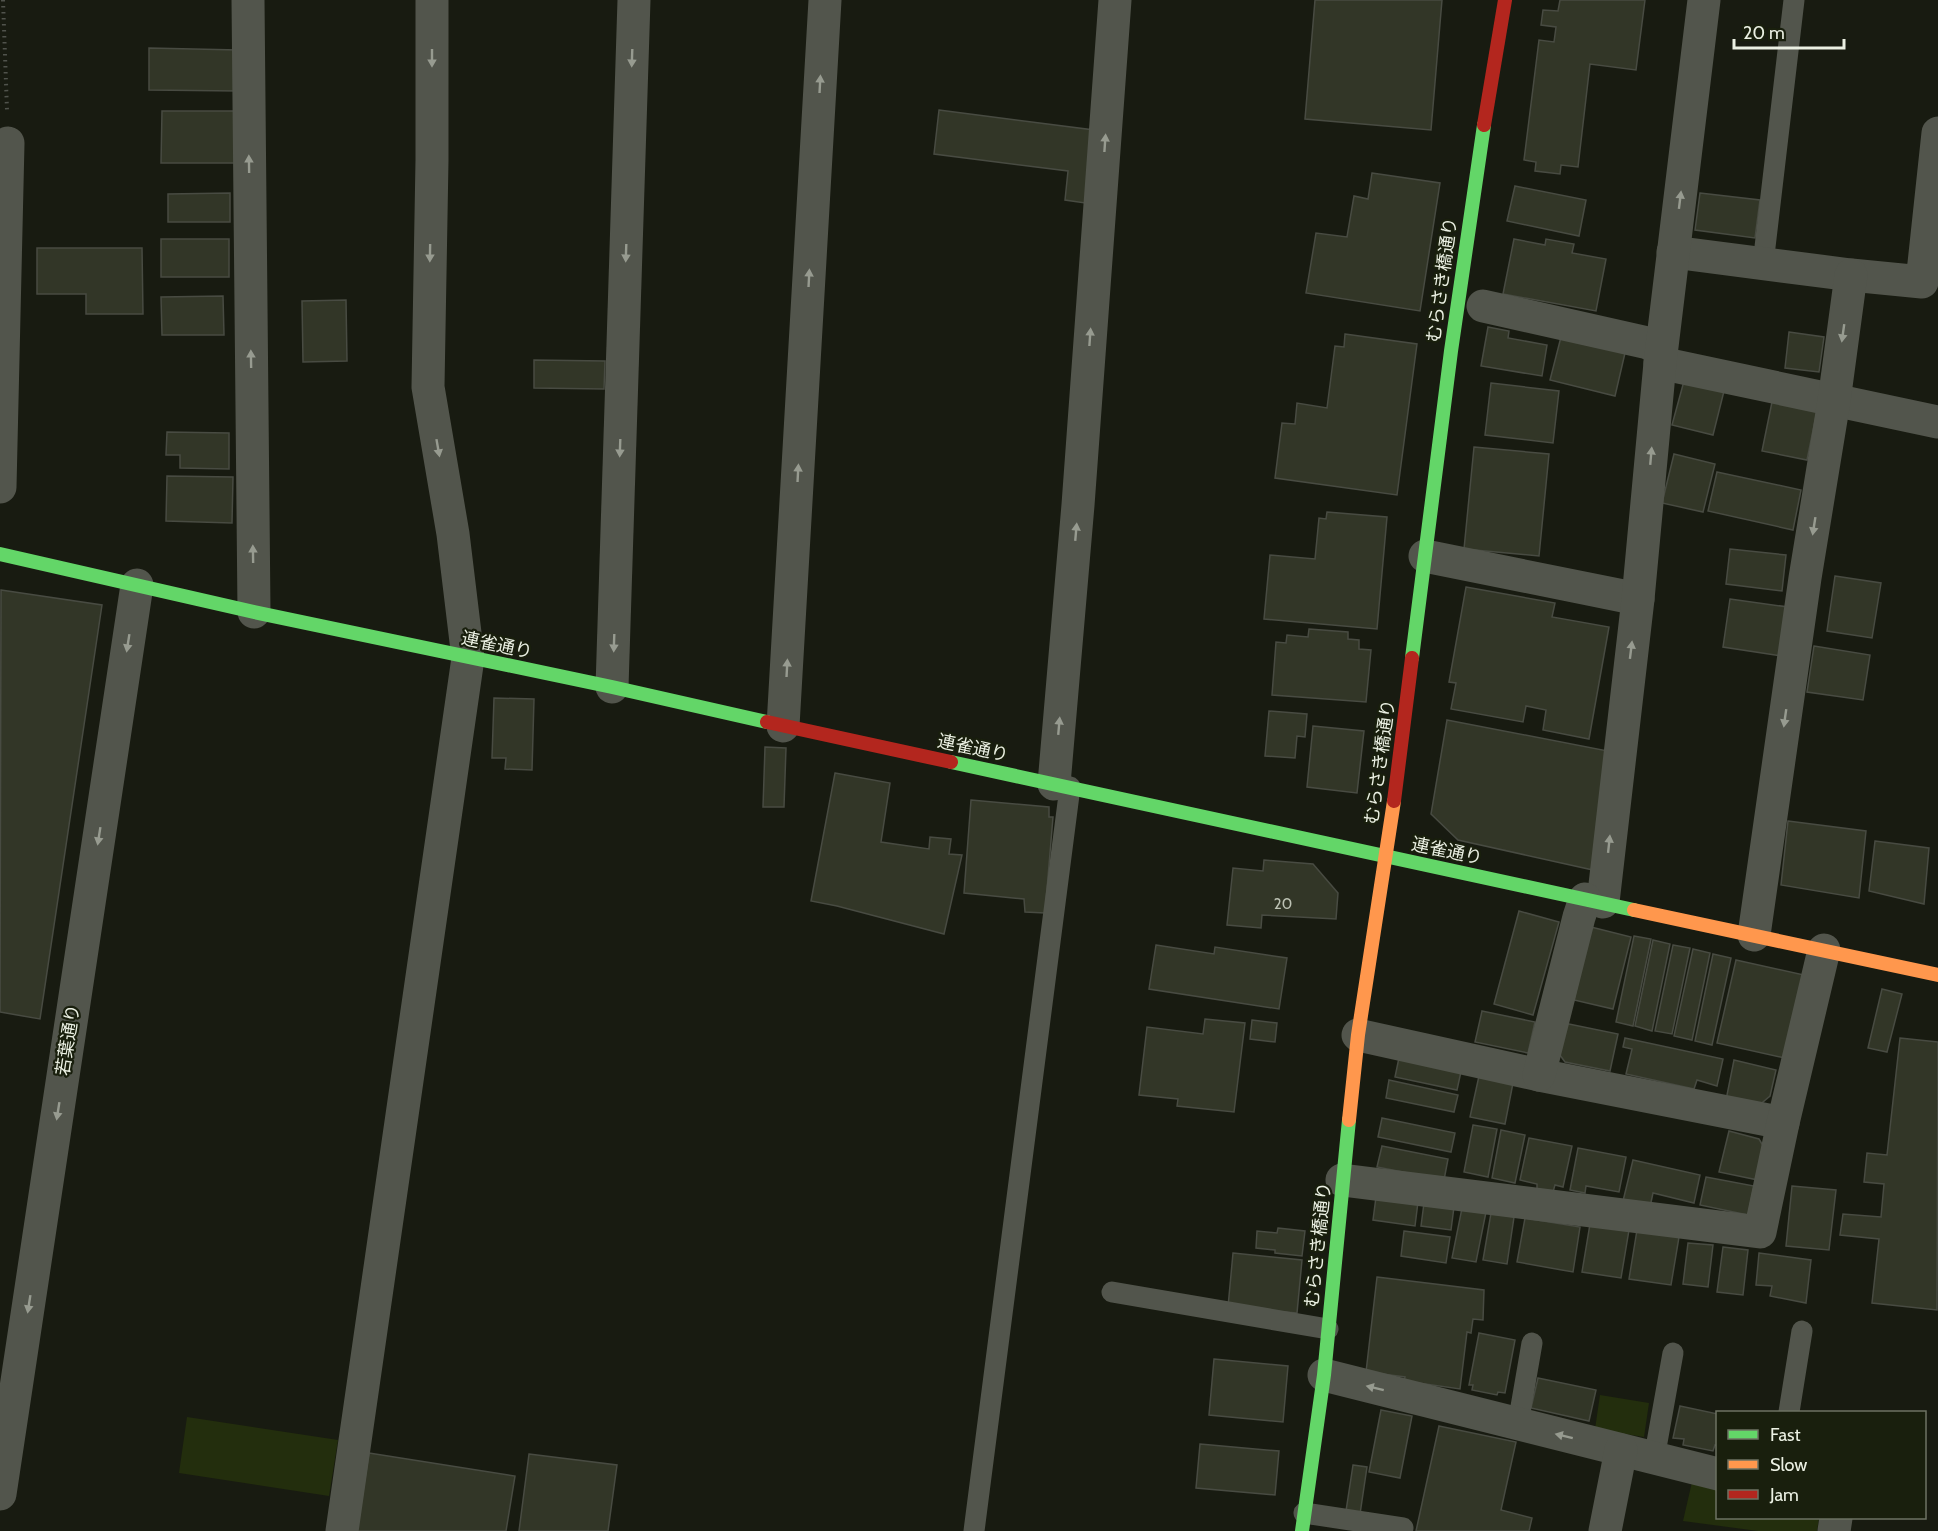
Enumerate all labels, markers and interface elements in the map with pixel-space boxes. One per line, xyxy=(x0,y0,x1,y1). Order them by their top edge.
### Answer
scale bar xyxy=(1734,12,1844,50)
text: 20 m xyxy=(1743,22,1785,44)
one-way arrow xyxy=(427,49,437,68)
one-way arrow xyxy=(628,49,637,68)
one-way arrow xyxy=(816,74,825,93)
one-way arrow xyxy=(1100,133,1110,152)
one-way arrow xyxy=(244,154,254,173)
one-way arrow xyxy=(1675,190,1684,209)
street label: むらさき橋通り xyxy=(1422,216,1462,344)
one-way arrow xyxy=(426,244,435,263)
one-way arrow xyxy=(621,244,631,263)
one-way arrow xyxy=(804,269,814,288)
one-way arrow xyxy=(1839,323,1848,342)
one-way arrow xyxy=(1086,328,1095,347)
one-way arrow xyxy=(247,349,256,368)
one-way arrow xyxy=(434,438,443,457)
one-way arrow xyxy=(615,439,625,458)
one-way arrow xyxy=(1646,447,1656,466)
one-way arrow xyxy=(793,463,802,482)
one-way arrow xyxy=(1809,516,1818,535)
one-way arrow xyxy=(1071,522,1081,541)
one-way arrow xyxy=(249,544,258,563)
street label: 連雀通り xyxy=(459,627,535,663)
one-way arrow xyxy=(124,633,133,652)
one-way arrow xyxy=(609,634,618,653)
one-way arrow xyxy=(1627,641,1636,660)
one-way arrow xyxy=(782,658,791,677)
street label: むらさき橋通り xyxy=(1360,698,1400,826)
one-way arrow xyxy=(1781,709,1790,728)
one-way arrow xyxy=(1054,716,1064,735)
street label: 連雀通り xyxy=(935,730,1011,766)
one-way arrow xyxy=(95,826,104,845)
street label: 連雀通り xyxy=(1409,833,1485,869)
one-way arrow xyxy=(1604,834,1614,853)
house number: 20 xyxy=(1274,895,1292,913)
street label: 若葉通り xyxy=(52,1003,84,1077)
one-way arrow xyxy=(53,1102,62,1121)
street label: むらさき橋通り xyxy=(1300,1181,1336,1309)
one-way arrow xyxy=(24,1295,33,1314)
one-way arrow xyxy=(1366,1383,1384,1392)
legend xyxy=(1716,1411,1926,1519)
text: Fast xyxy=(1770,1424,1801,1446)
one-way arrow xyxy=(1555,1430,1573,1440)
text: Slow xyxy=(1770,1454,1807,1476)
text: Jam xyxy=(1769,1484,1799,1506)

